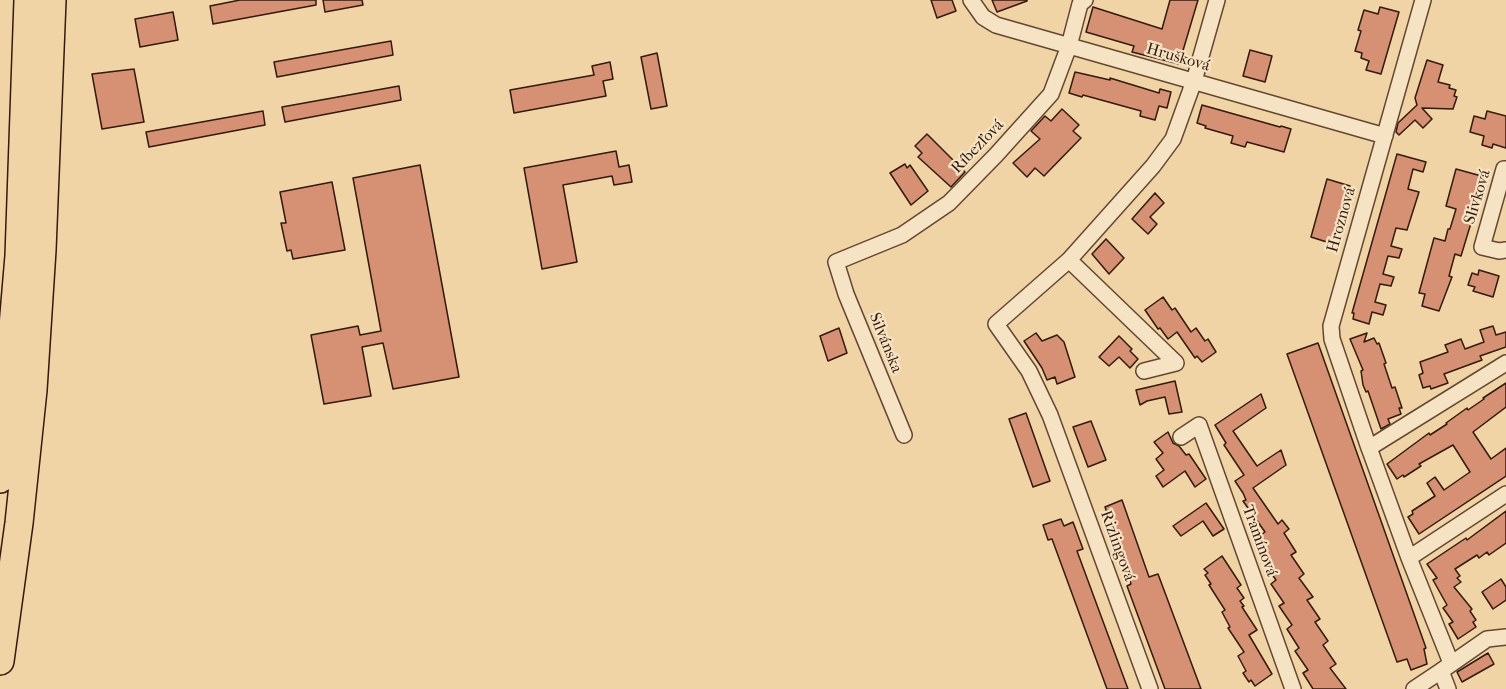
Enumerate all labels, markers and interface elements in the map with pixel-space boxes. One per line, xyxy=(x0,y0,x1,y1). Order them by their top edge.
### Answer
street label: Hrušková xyxy=(1144,40,1212,76)
street label: Ríbezľová xyxy=(948,116,1008,178)
street label: Slivková xyxy=(1461,167,1495,227)
street label: Hroznová xyxy=(1324,185,1360,255)
street label: Silvánska xyxy=(864,310,906,376)
street label: Tramínová xyxy=(1237,503,1281,579)
street label: Rizlingová xyxy=(1095,508,1139,584)

